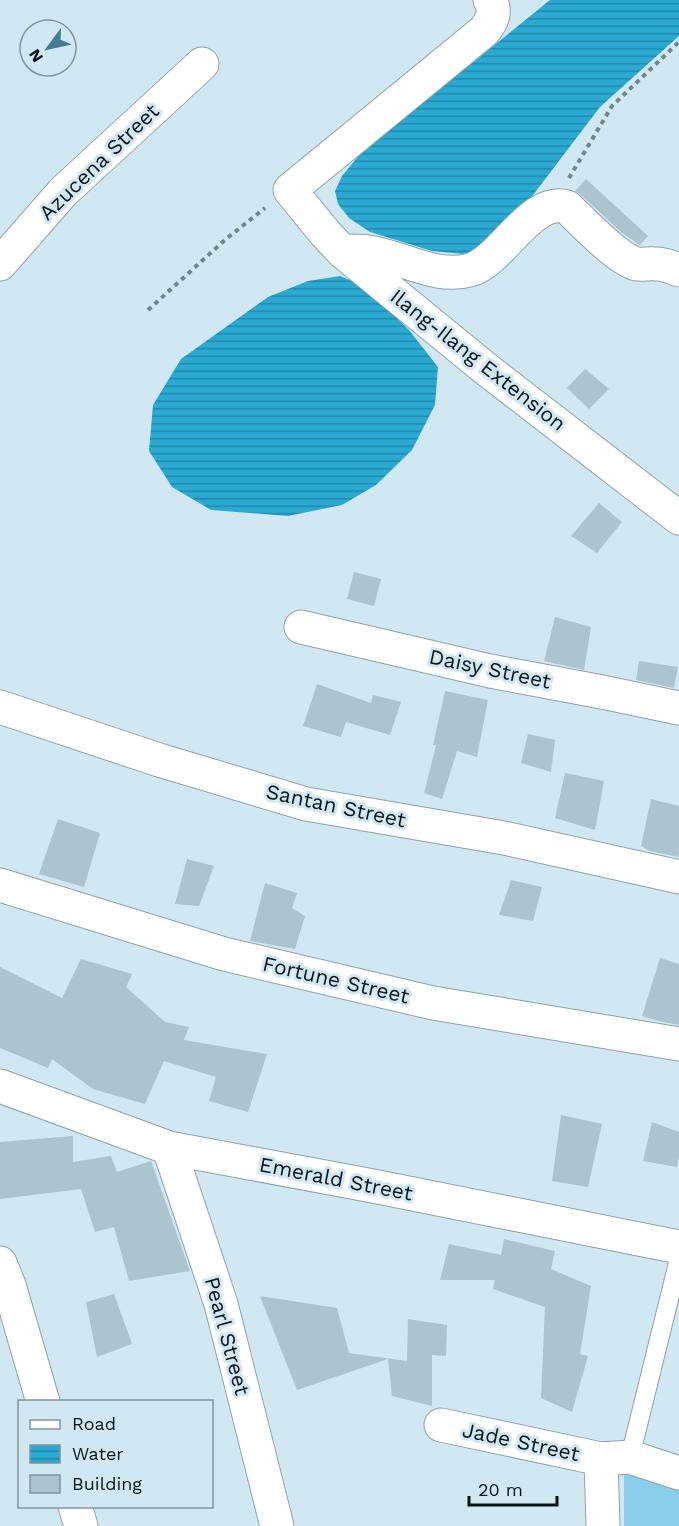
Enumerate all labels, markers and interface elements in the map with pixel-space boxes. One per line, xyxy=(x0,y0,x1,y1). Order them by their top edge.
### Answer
north arrow xyxy=(18,18,78,78)
text: N xyxy=(25,46,47,66)
street label: Azucena Street xyxy=(34,98,164,225)
street label: Ilang-Ilang Extension xyxy=(386,283,571,436)
street label: Daisy Street xyxy=(427,643,553,694)
street label: Santan Street xyxy=(264,779,408,833)
street label: Fortune Street xyxy=(260,951,412,1009)
street label: Emerald Street xyxy=(257,1151,415,1206)
street label: Pearl Street xyxy=(200,1274,255,1398)
legend xyxy=(18,1400,213,1508)
text: Road xyxy=(72,1413,116,1434)
street label: Jade Street xyxy=(460,1417,582,1466)
text: Water xyxy=(72,1443,124,1464)
scale bar xyxy=(469,1469,558,1507)
text: Building xyxy=(72,1473,142,1494)
text: 20 m xyxy=(478,1479,523,1500)

